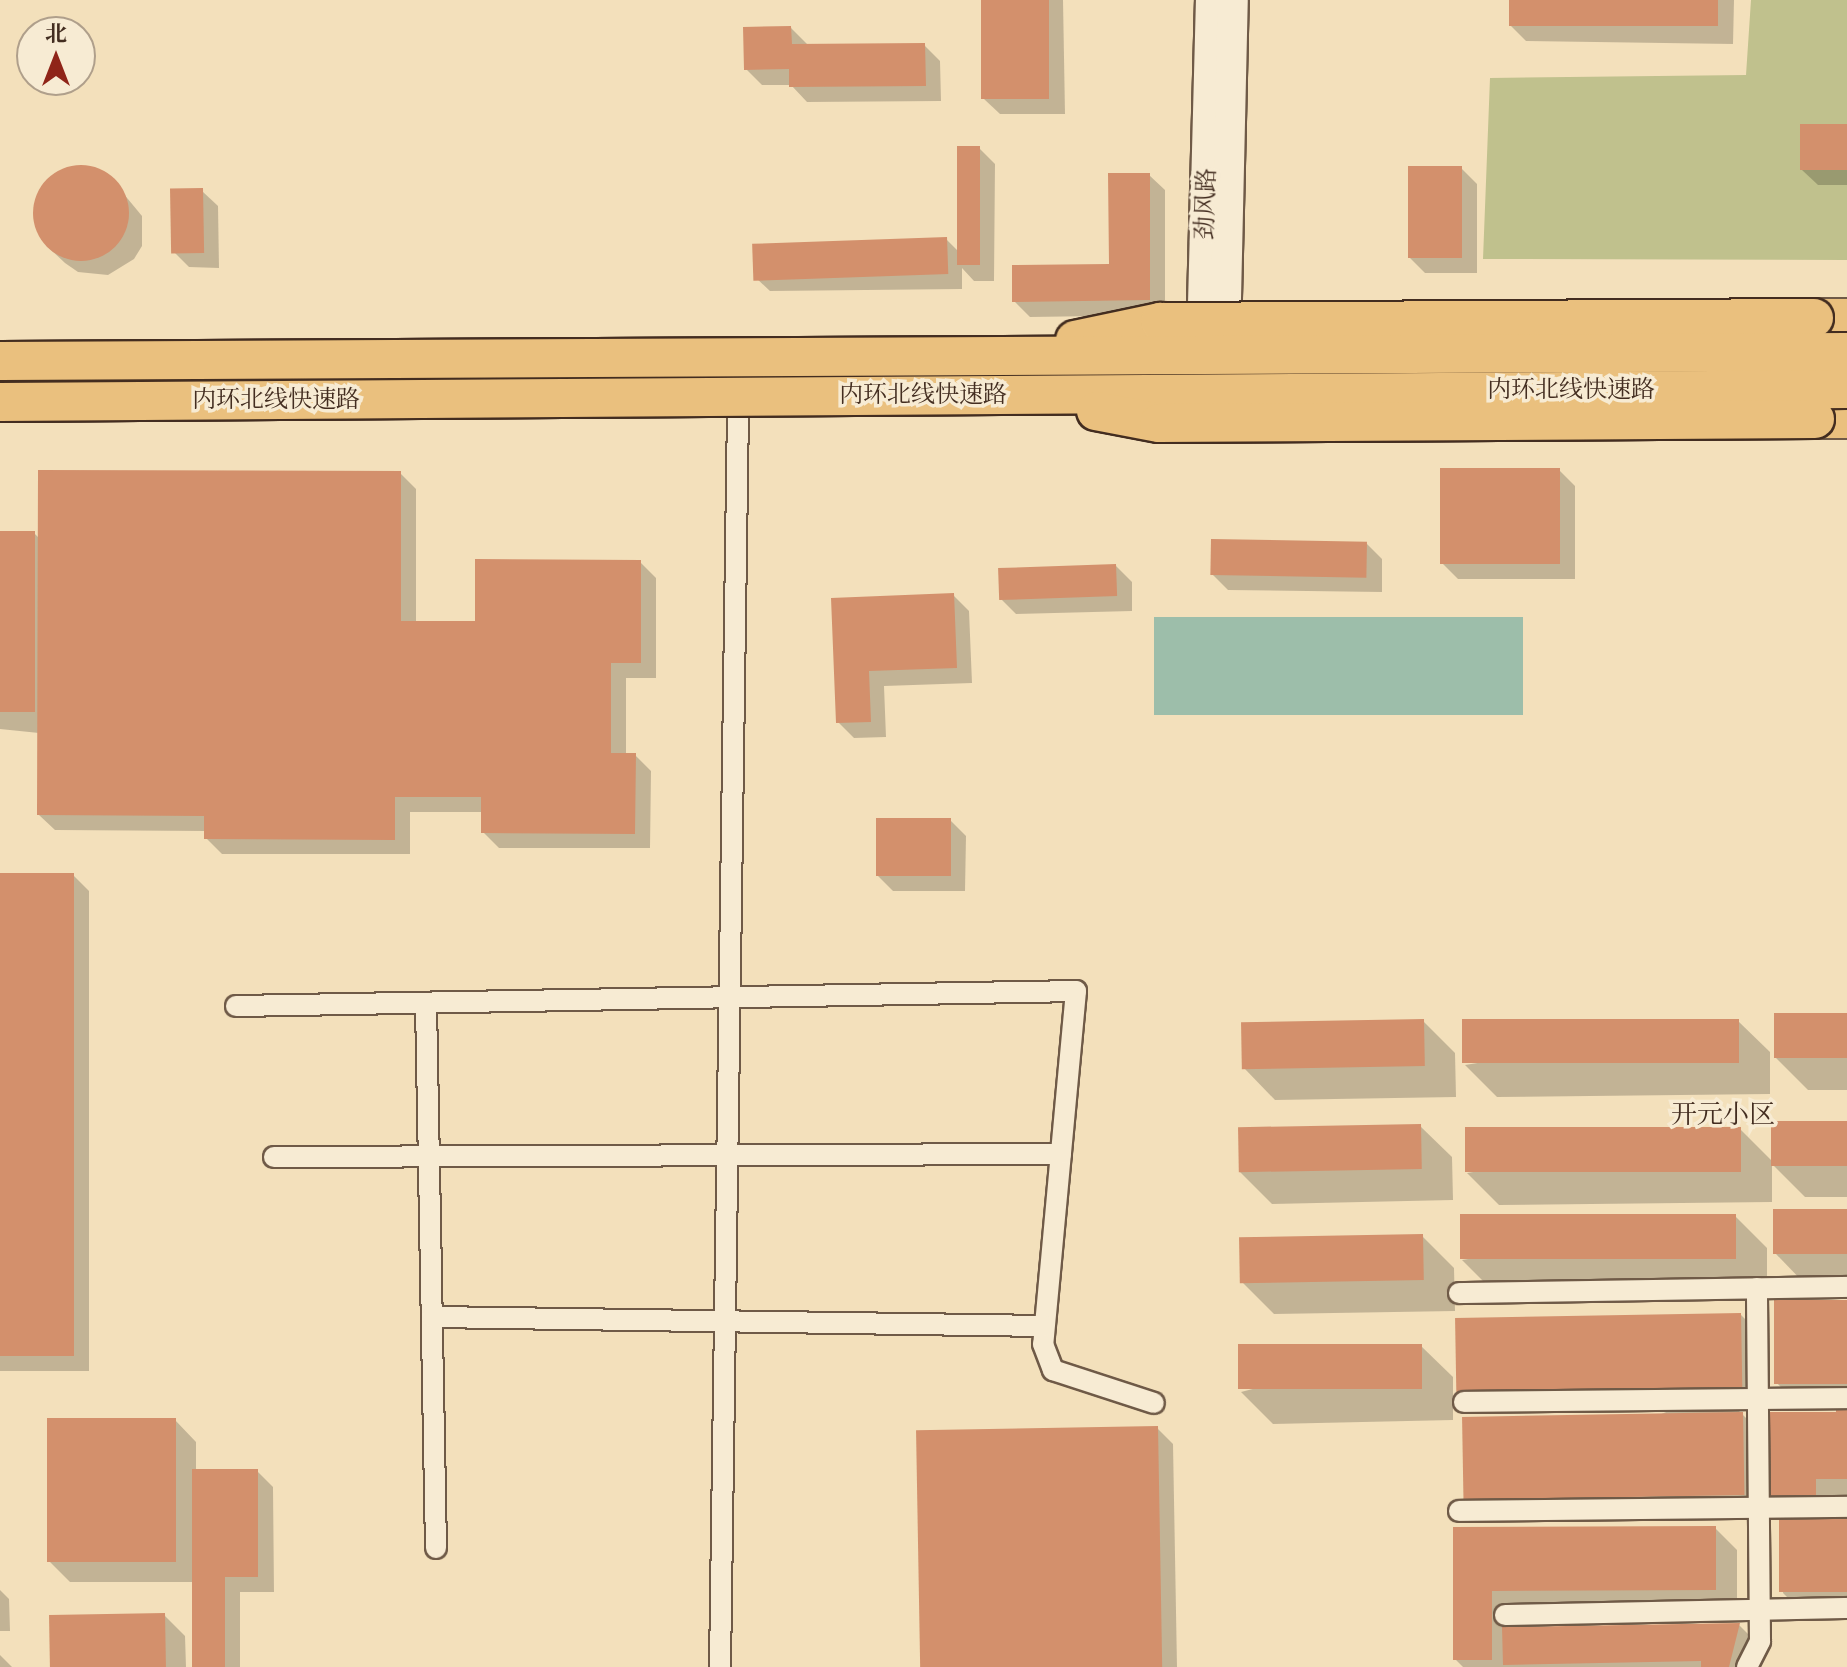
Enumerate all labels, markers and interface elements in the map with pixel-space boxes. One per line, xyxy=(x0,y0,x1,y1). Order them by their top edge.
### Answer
north arrow xyxy=(16,16,96,96)
text: 北 xyxy=(45,21,67,47)
street label: 劲风路 xyxy=(1190,168,1222,240)
street label: 内环北线快速路 xyxy=(1487,376,1655,404)
street label: 内环北线快速路 xyxy=(839,381,1007,409)
street label: 内环北线快速路 xyxy=(192,386,360,414)
district label: 开元小区 xyxy=(1671,1099,1775,1131)

